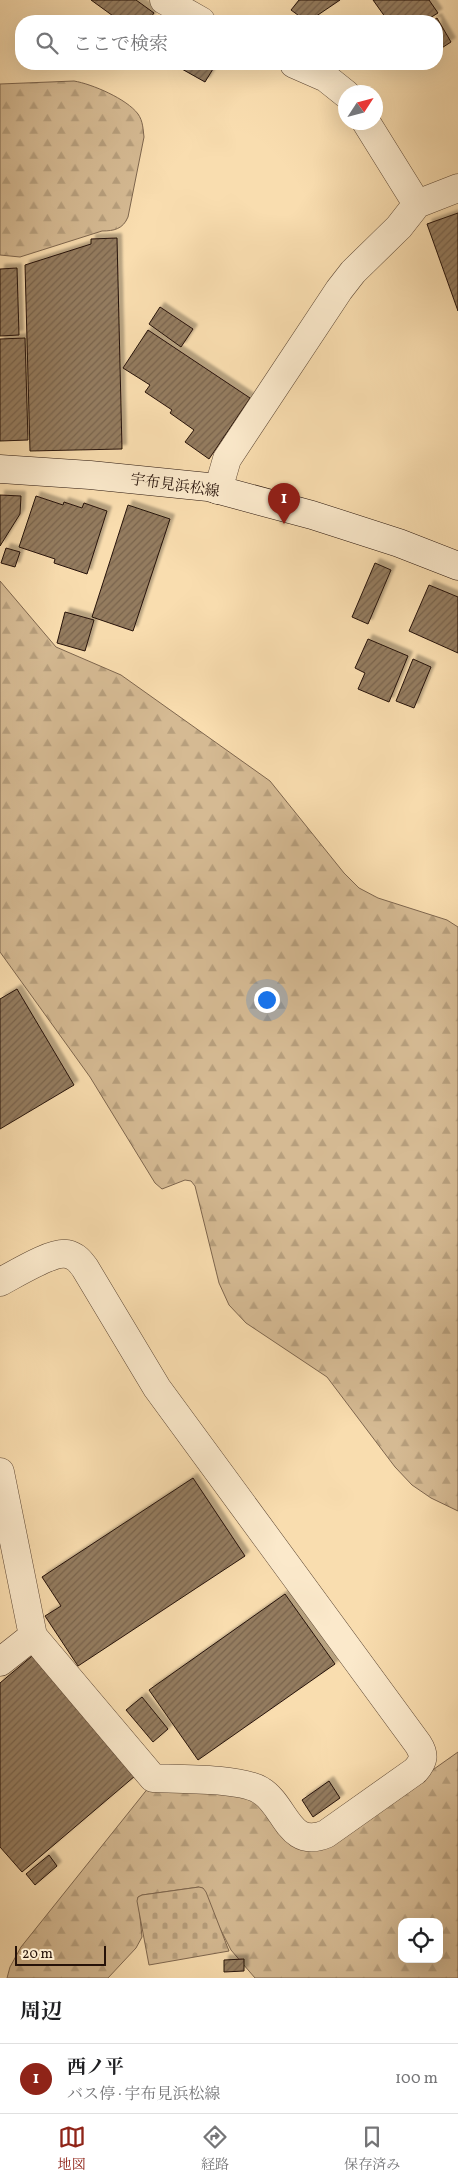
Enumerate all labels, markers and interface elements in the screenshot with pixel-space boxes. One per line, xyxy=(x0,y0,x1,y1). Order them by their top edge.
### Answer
search box xyxy=(15,15,443,70)
icon: search xyxy=(33,29,61,57)
text: ここで検索 xyxy=(73,32,168,58)
north arrow xyxy=(338,85,383,130)
street label: 宇布見浜松線 xyxy=(129,470,221,503)
pin: 1 xyxy=(268,483,300,524)
your location xyxy=(254,987,280,1013)
map controls xyxy=(398,1918,443,1963)
button: locate xyxy=(398,1918,443,1963)
scale bar xyxy=(15,1943,106,1966)
text: 20 m xyxy=(22,1945,53,1964)
text: 周辺 xyxy=(20,1998,62,2027)
text: 西ノ平 xyxy=(67,2055,124,2081)
text: 1 xyxy=(33,2068,39,2090)
text: 100 m xyxy=(395,2068,438,2090)
text: バス停 · 宇布見浜松線 xyxy=(67,2084,221,2106)
tab: 地図 xyxy=(58,2123,86,2175)
tab: 経路 xyxy=(201,2123,229,2175)
tab: 保存済み xyxy=(344,2123,400,2175)

